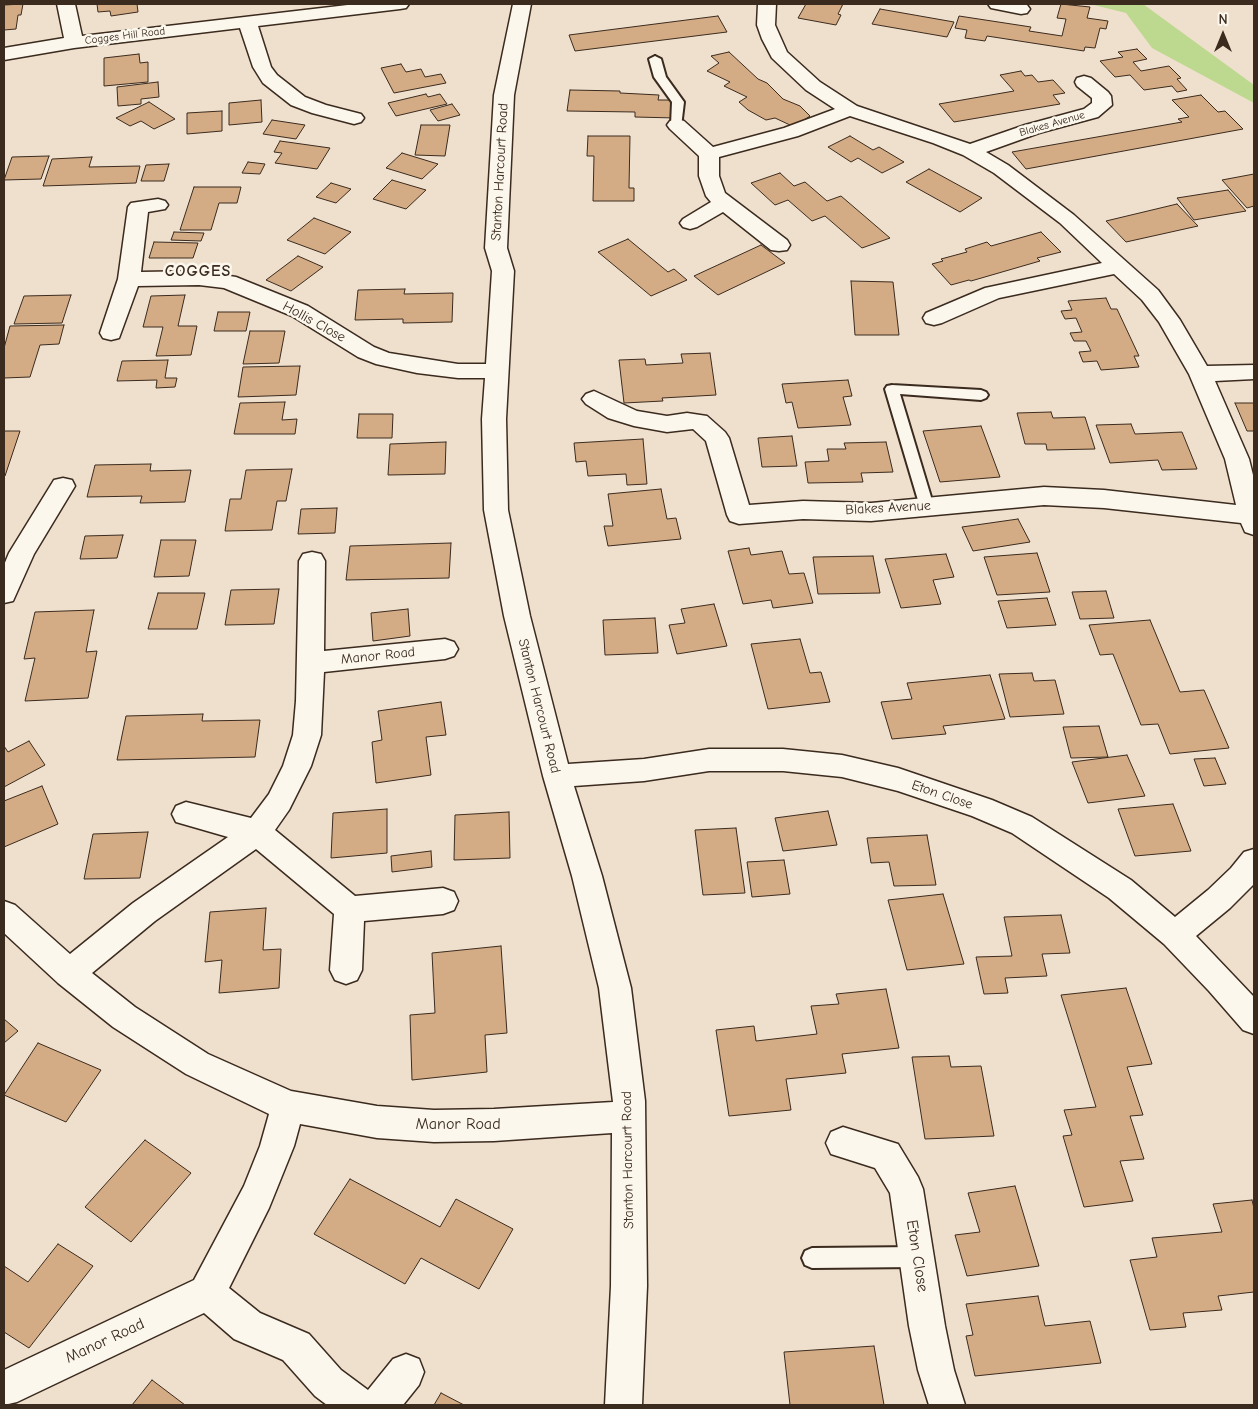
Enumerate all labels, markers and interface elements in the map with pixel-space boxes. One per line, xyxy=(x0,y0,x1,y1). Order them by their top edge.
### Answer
north arrow xyxy=(1198,10,1248,60)
text: N xyxy=(1218,11,1228,28)
street label: Cogges Hill Road xyxy=(84,25,166,47)
street label: Stanton Harcourt Road xyxy=(488,103,512,241)
street label: Blakes Avenue xyxy=(1018,108,1086,140)
district label: COGGES xyxy=(164,261,232,281)
street label: Hollis Close xyxy=(280,298,348,346)
street label: Blakes Avenue xyxy=(845,497,931,519)
street label: Stanton Harcourt Road xyxy=(514,637,564,775)
street label: Manor Road xyxy=(340,644,416,668)
street label: Eton Close xyxy=(909,777,975,813)
street label: Stanton Harcourt Road xyxy=(618,1091,638,1229)
street label: Manor Road xyxy=(415,1114,501,1134)
street label: Eton Close xyxy=(902,1219,932,1293)
street label: Manor Road xyxy=(62,1314,148,1368)

